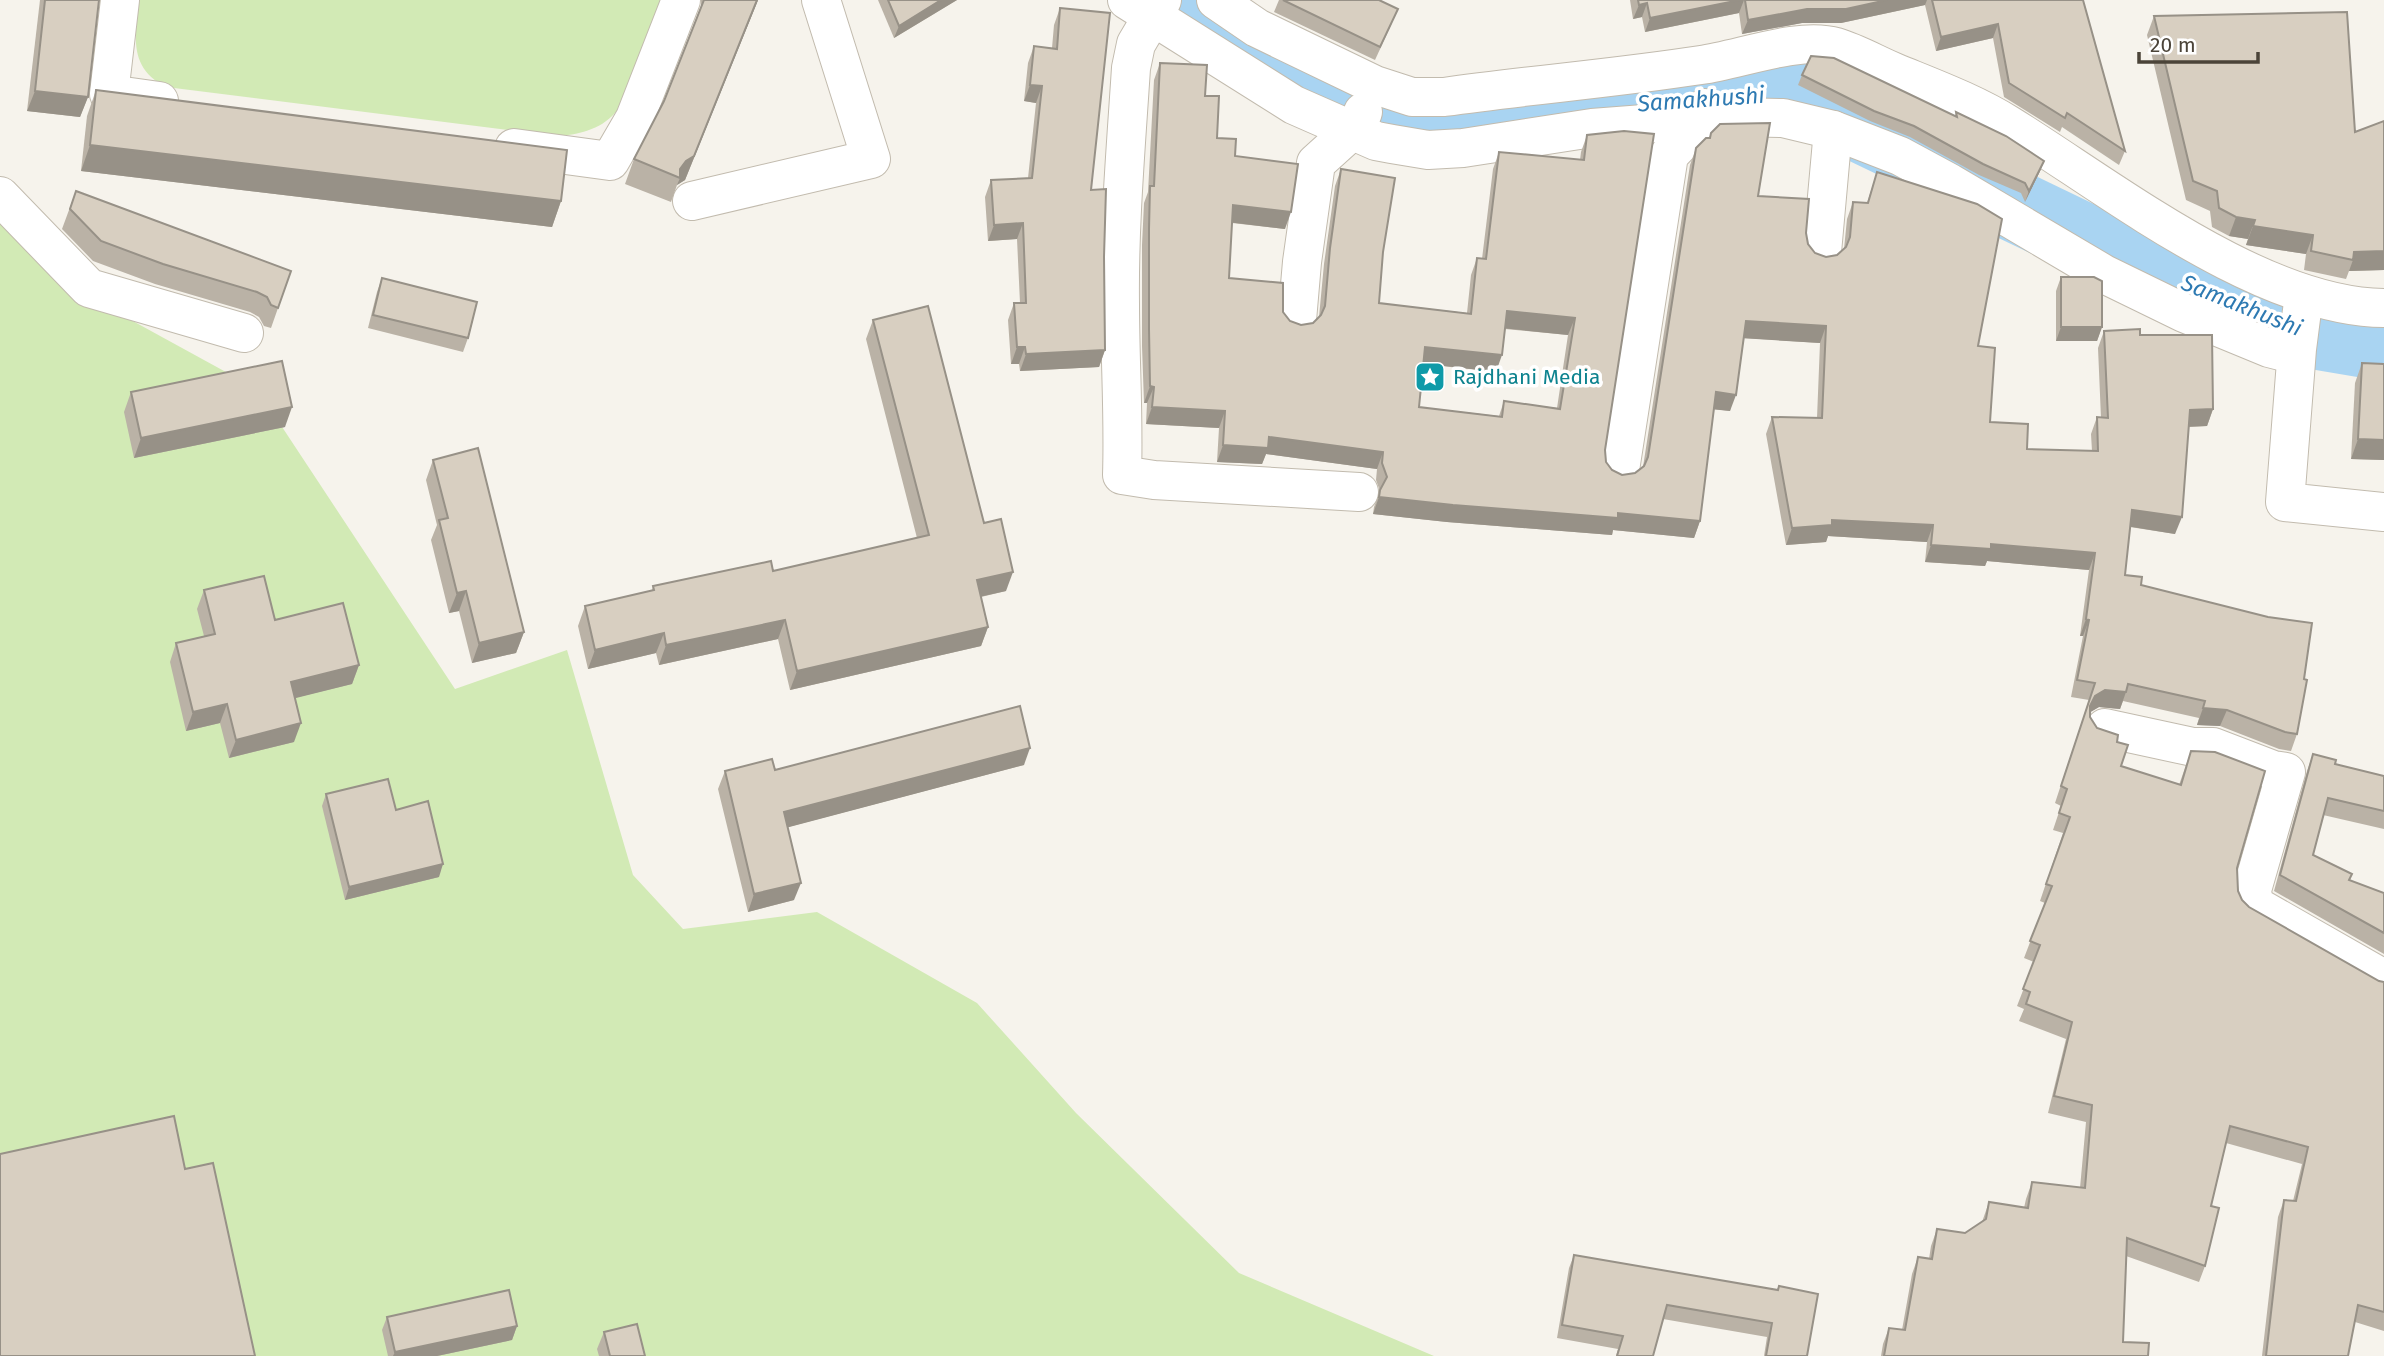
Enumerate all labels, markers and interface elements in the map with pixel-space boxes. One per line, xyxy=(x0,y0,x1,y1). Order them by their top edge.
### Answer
scale bar xyxy=(2139,21,2258,65)
text: 20 m xyxy=(2150,32,2196,58)
water label: Samakhushi xyxy=(1635,81,1766,117)
water label: Samakhushi xyxy=(2177,268,2307,342)
place icon: Rajdhani Media xyxy=(1413,360,1447,394)
place label: Rajdhani Media xyxy=(1453,364,1600,390)

